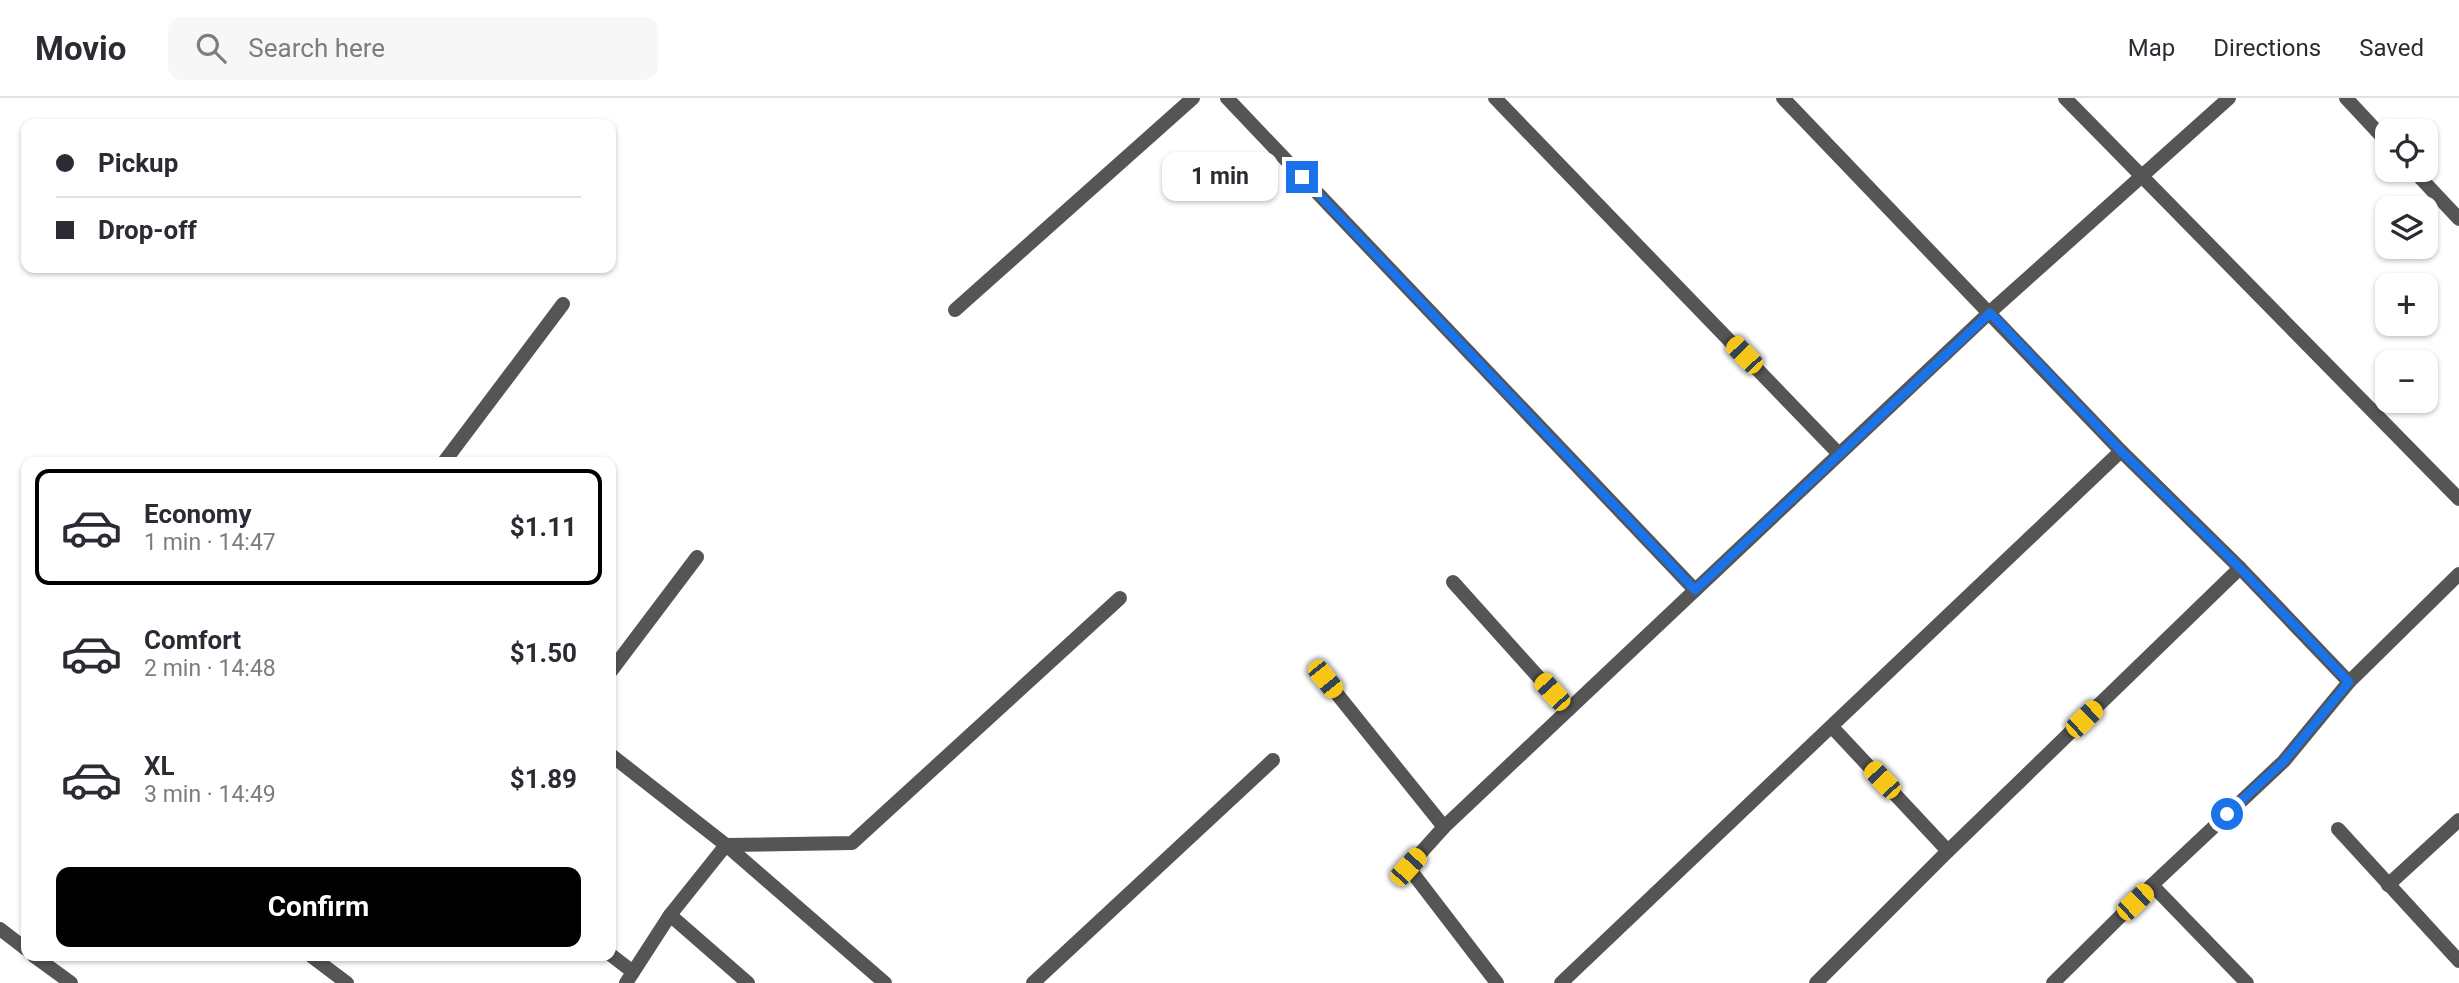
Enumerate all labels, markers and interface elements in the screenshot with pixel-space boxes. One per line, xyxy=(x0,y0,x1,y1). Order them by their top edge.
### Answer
search box xyxy=(168,17,658,80)
text: Movio xyxy=(35,29,126,68)
icon: search xyxy=(192,29,230,67)
text: Search here xyxy=(248,33,385,63)
text: Map xyxy=(2128,34,2175,62)
text: Directions xyxy=(2213,34,2321,62)
text: Saved xyxy=(2359,34,2424,62)
map controls xyxy=(2375,119,2438,413)
button: locate xyxy=(2375,119,2438,182)
text: Pickup xyxy=(98,148,178,178)
callout: 1 min xyxy=(1162,153,1278,202)
route end xyxy=(1286,161,1318,193)
text: 1 min xyxy=(1191,163,1249,190)
button: layers xyxy=(2375,196,2438,259)
text: Drop-off xyxy=(98,215,197,245)
button: + xyxy=(2375,273,2438,336)
car xyxy=(1722,333,1767,377)
button: − xyxy=(2375,350,2438,413)
icon: car xyxy=(60,496,123,559)
text: Economy xyxy=(144,499,251,529)
text: $1.11 xyxy=(510,512,577,542)
text: 1 min · 14:47 xyxy=(144,529,276,556)
icon: car xyxy=(60,622,123,685)
text: Comfort xyxy=(144,625,241,655)
text: $1.50 xyxy=(510,638,577,668)
text: 2 min · 14:48 xyxy=(144,655,276,682)
car xyxy=(1304,656,1347,702)
car xyxy=(1531,669,1574,715)
car xyxy=(2062,697,2107,741)
icon: car xyxy=(60,748,123,811)
text: XL xyxy=(144,751,175,781)
car xyxy=(1860,757,1905,803)
text: $1.89 xyxy=(510,764,577,794)
text: 3 min · 14:49 xyxy=(144,781,276,808)
route start xyxy=(2211,798,2243,830)
car xyxy=(1387,844,1430,890)
button: Confirm xyxy=(56,867,581,947)
car xyxy=(2113,880,2158,924)

